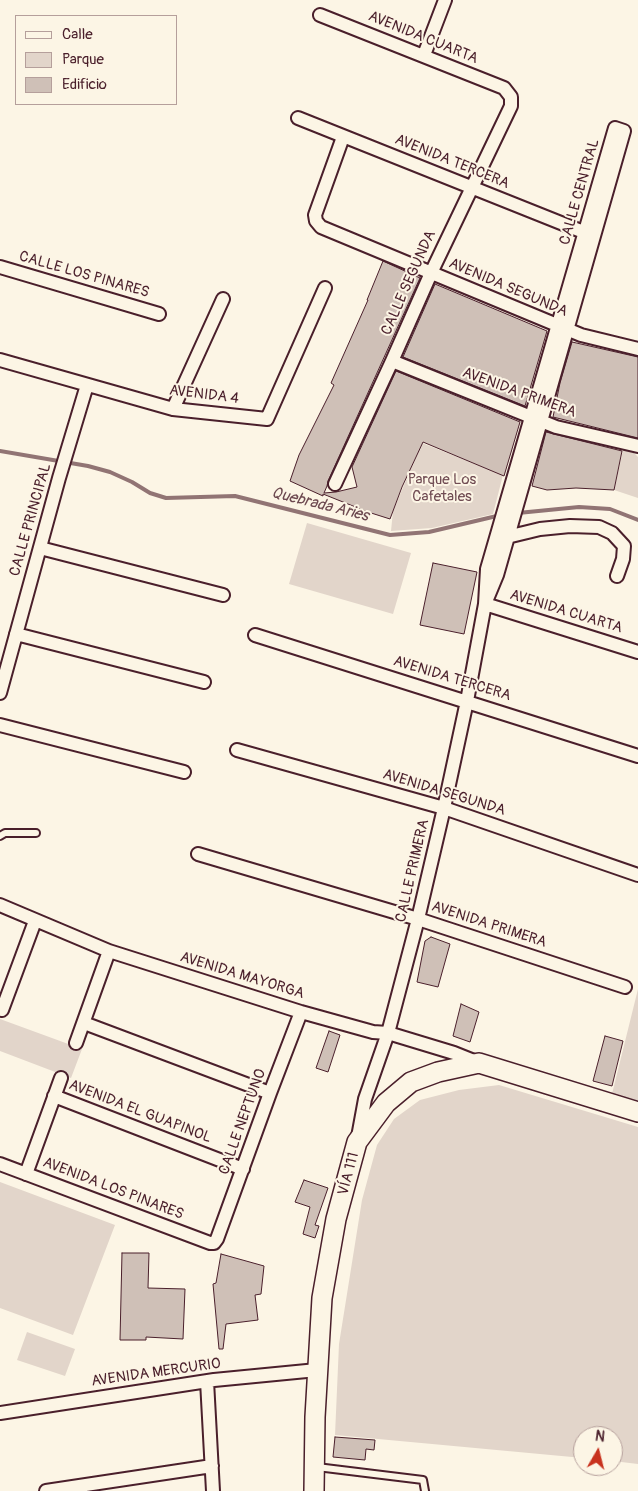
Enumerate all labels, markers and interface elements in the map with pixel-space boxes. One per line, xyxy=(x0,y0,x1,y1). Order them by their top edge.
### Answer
street label: AVENIDA CUARTA xyxy=(365,8,481,68)
legend xyxy=(15,15,178,105)
text: Calle xyxy=(62,25,93,44)
text: Parque xyxy=(62,50,104,69)
text: Edificio xyxy=(62,75,107,94)
street label: AVENIDA TERCERA xyxy=(392,131,512,193)
street label: CALLE CENTRAL xyxy=(556,137,604,247)
street label: CALLE SEGUNDA xyxy=(378,228,440,338)
street label: CALLE LOS PINARES xyxy=(17,248,151,302)
street label: AVENIDA SEGUNDA xyxy=(446,255,570,321)
street label: AVENIDA PRIMERA xyxy=(460,364,578,422)
street label: AVENIDA 4 xyxy=(168,382,240,408)
street label: CALLE PRINCIPAL xyxy=(6,461,56,579)
park label: Parque Los Cafetales xyxy=(408,471,476,506)
water label: Quebrada Aries xyxy=(269,484,371,526)
street label: AVENIDA CUARTA xyxy=(507,586,625,638)
street label: AVENIDA TERCERA xyxy=(391,653,513,705)
street label: AVENIDA SEGUNDA xyxy=(380,766,508,820)
street label: CALLE PRIMERA xyxy=(392,818,434,924)
street label: AVENIDA PRIMERA xyxy=(429,898,549,952)
street label: AVENIDA MAYORGA xyxy=(178,949,306,1003)
street label: CALLE NEPTUNO xyxy=(216,1067,270,1177)
street label: AVENIDA EL GUAPINOL xyxy=(66,1076,214,1148)
street label: VÍA 111 xyxy=(335,1151,363,1197)
street label: AVENIDA LOS PINARES xyxy=(40,1154,186,1224)
street label: AVENIDA MERCURIO xyxy=(90,1355,222,1391)
north arrow xyxy=(573,1426,623,1476)
text: N xyxy=(594,1428,606,1446)

